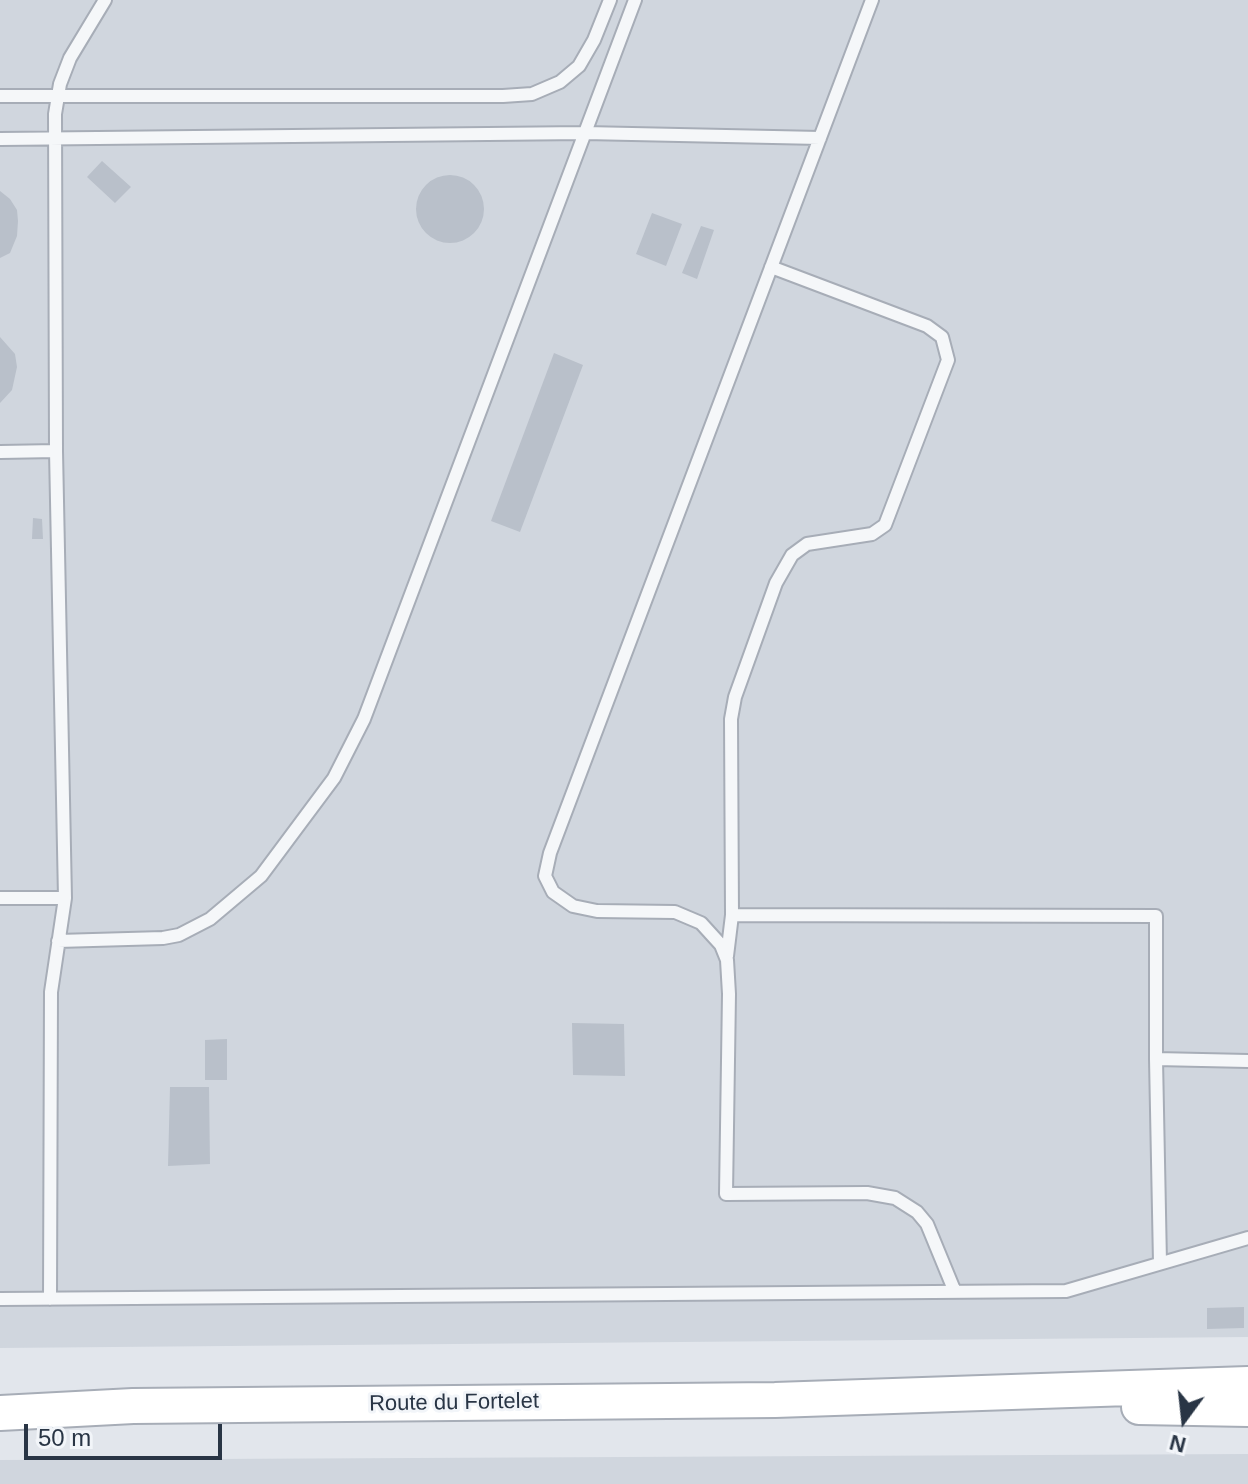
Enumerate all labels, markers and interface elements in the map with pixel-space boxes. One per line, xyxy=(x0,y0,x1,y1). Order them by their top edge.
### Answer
north arrow xyxy=(1144,1380,1224,1460)
street label: Route du Fortelet xyxy=(369,1388,539,1418)
scale bar xyxy=(28,1408,226,1458)
text: 50 m xyxy=(38,1424,91,1451)
text: N xyxy=(1167,1430,1189,1458)

